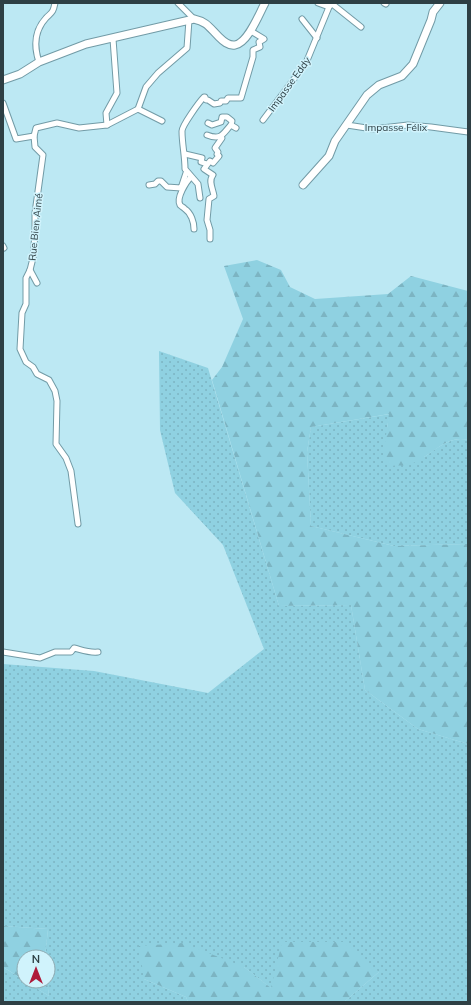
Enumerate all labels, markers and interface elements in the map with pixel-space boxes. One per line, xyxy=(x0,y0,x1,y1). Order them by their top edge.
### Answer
street label: Impasse Eddy xyxy=(265,54,314,114)
street label: Impasse Félix xyxy=(365,121,428,134)
street label: Rue Bien Aimé xyxy=(25,193,46,261)
north arrow xyxy=(16,949,56,989)
text: N xyxy=(32,952,40,966)

